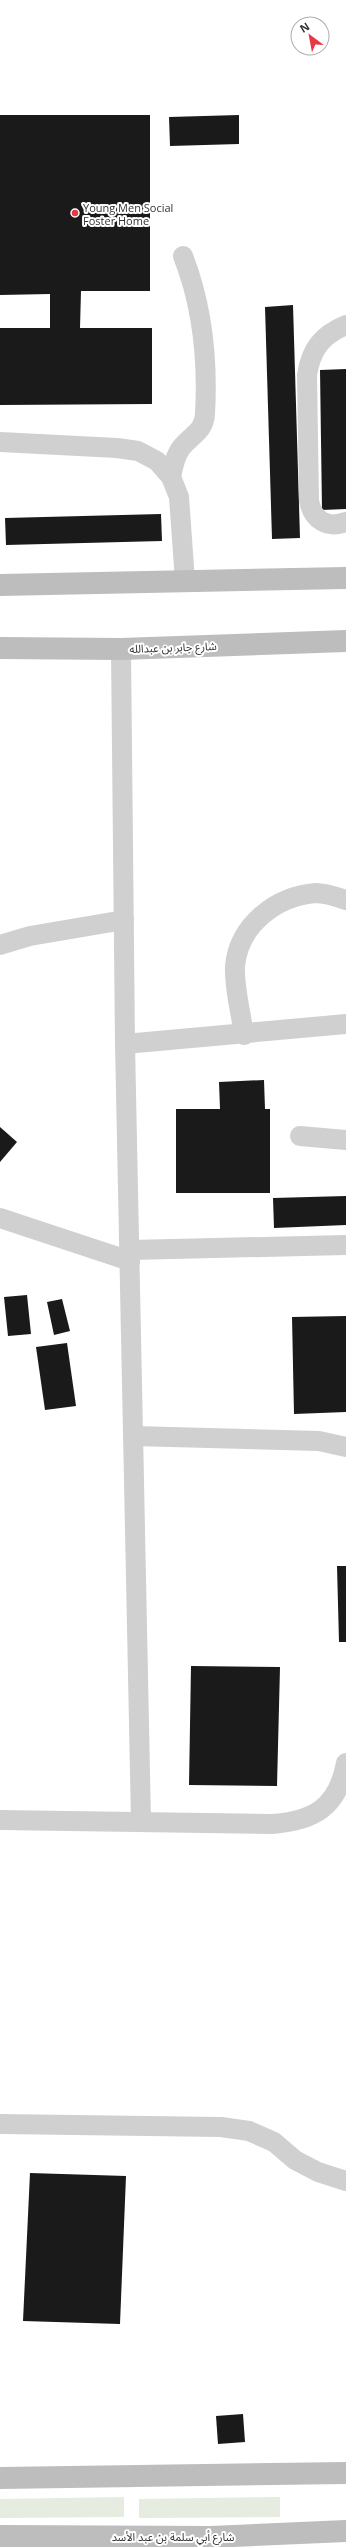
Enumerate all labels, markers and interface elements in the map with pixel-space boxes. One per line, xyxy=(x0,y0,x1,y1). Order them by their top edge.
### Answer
north arrow xyxy=(290,16,330,56)
text: N xyxy=(297,18,312,36)
place label: Young Men Social Foster Home xyxy=(83,200,173,228)
marker: Young Men Social Foster Home xyxy=(70,208,80,218)
street label: شارع جابر بن عبدالله xyxy=(129,638,217,657)
street label: شارع أبي سلمة بن عبد الأسد xyxy=(112,2529,235,2546)

